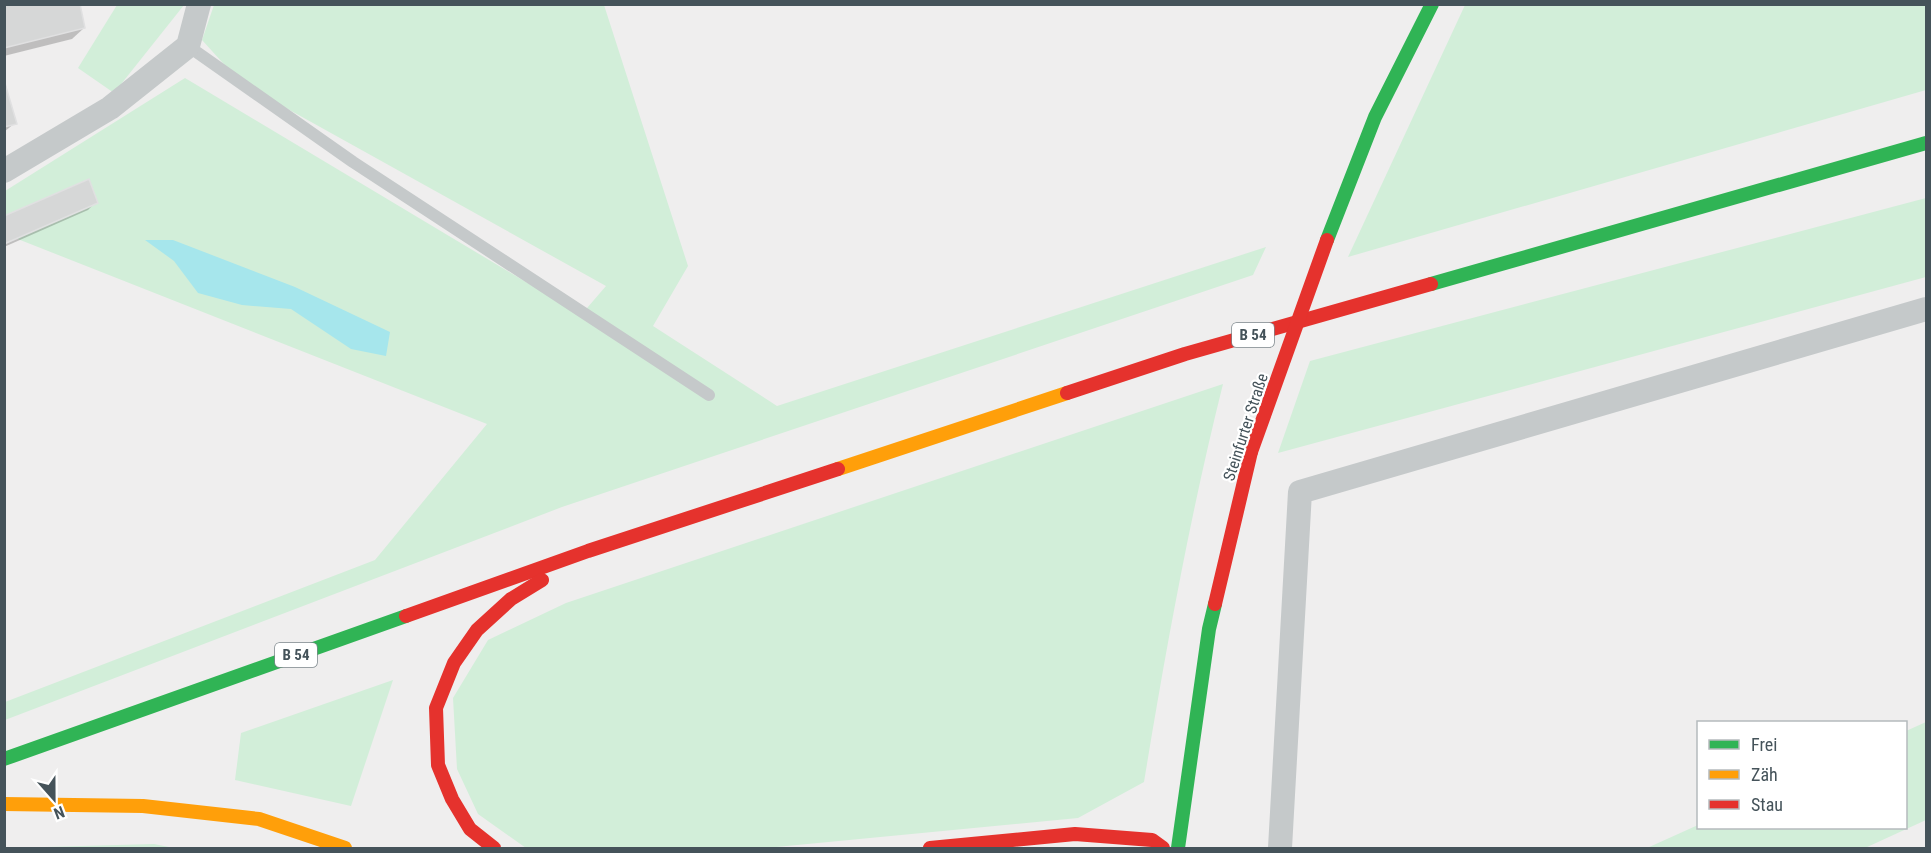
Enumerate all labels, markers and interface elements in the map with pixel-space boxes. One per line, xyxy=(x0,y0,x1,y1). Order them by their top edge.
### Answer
road number: B 54 xyxy=(1232,323,1274,347)
street label: Steinfurter Straße xyxy=(1219,371,1272,483)
road number: B 54 xyxy=(275,643,317,667)
legend xyxy=(1697,721,1907,829)
text: Frei xyxy=(1751,734,1777,755)
text: Zäh xyxy=(1751,764,1778,785)
north arrow xyxy=(24,769,84,829)
text: Stau xyxy=(1751,794,1783,815)
text: N xyxy=(51,802,67,823)

